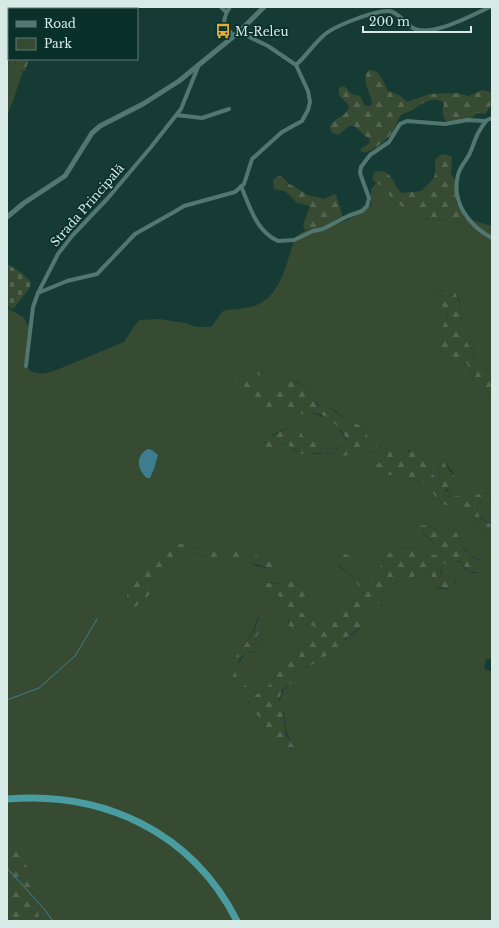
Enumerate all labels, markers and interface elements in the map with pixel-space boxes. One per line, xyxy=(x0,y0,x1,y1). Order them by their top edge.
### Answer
legend xyxy=(8,8,138,60)
scale bar xyxy=(363,8,471,34)
text: 200 m xyxy=(369,14,410,29)
text: Road xyxy=(44,16,76,31)
bus stop icon: M-Releu xyxy=(214,22,232,40)
place label: M-Releu xyxy=(235,24,288,39)
text: Park xyxy=(44,36,72,51)
street label: Strada Principală xyxy=(47,160,127,249)

